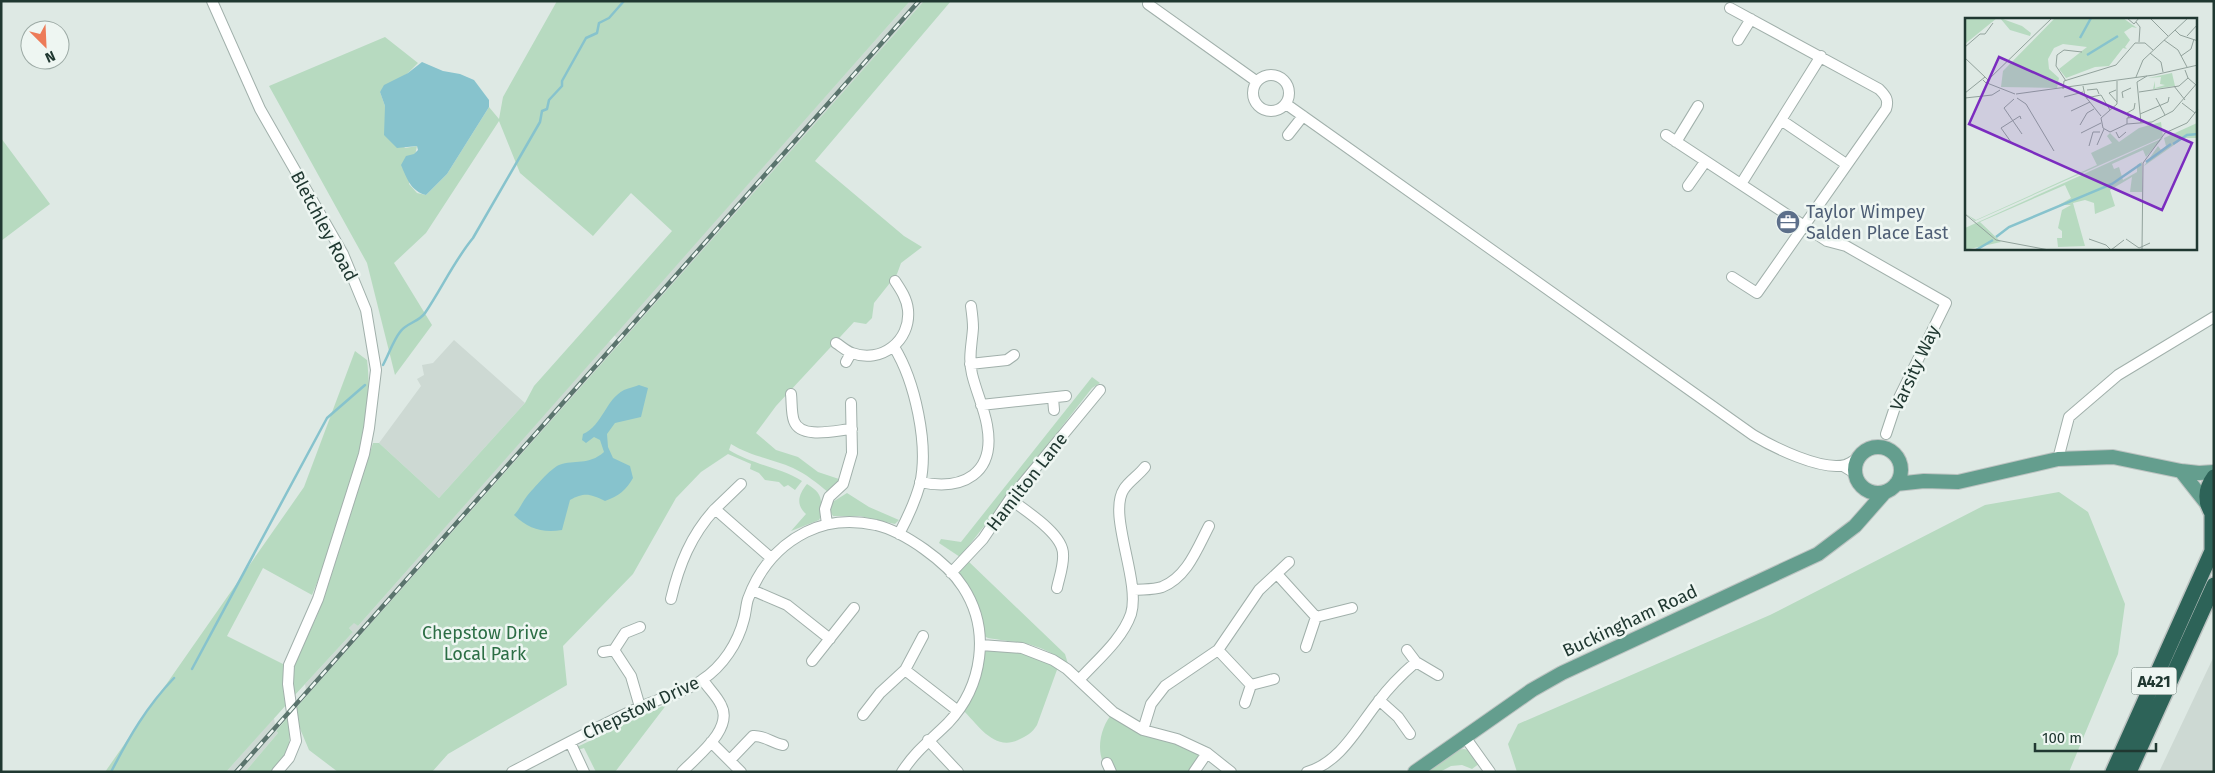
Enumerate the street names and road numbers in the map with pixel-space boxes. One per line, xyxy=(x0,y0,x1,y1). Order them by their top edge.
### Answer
street label: Bletchley Road xyxy=(286,167,362,285)
street label: Varsity Way xyxy=(1886,322,1944,414)
street label: Hamilton Lane xyxy=(982,428,1072,536)
street label: Buckingham Road xyxy=(1559,580,1701,662)
road number: A421 xyxy=(2132,668,2176,694)
street label: Chepstow Drive xyxy=(579,671,703,745)

